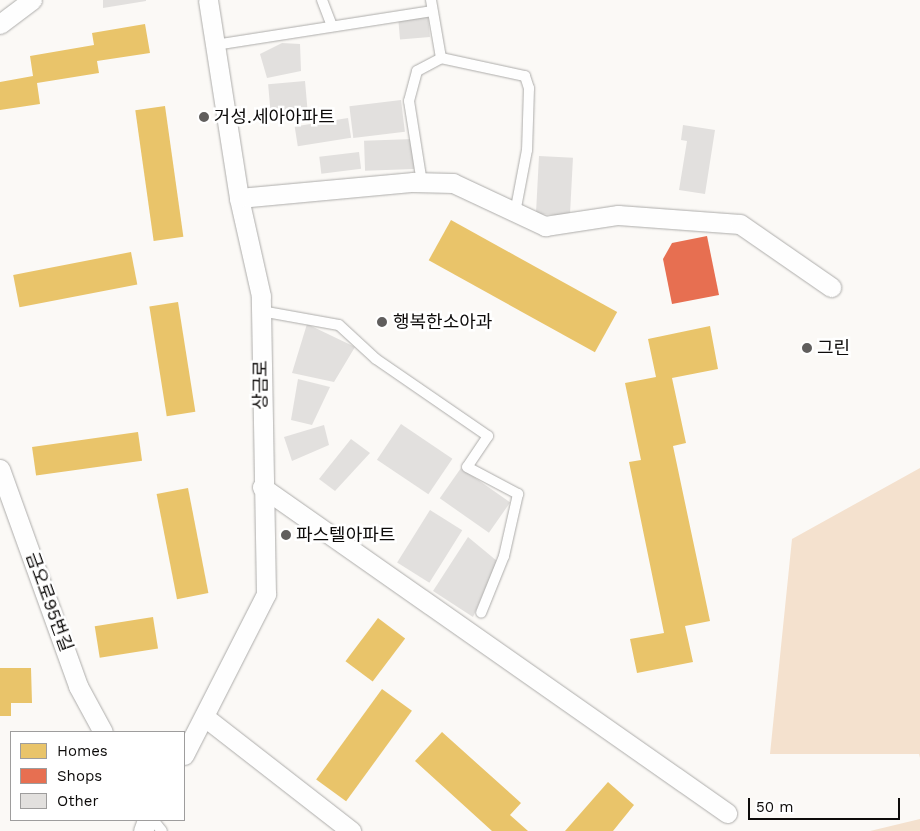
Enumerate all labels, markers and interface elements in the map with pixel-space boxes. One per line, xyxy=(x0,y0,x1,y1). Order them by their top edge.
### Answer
place label: 거성.세아아파트 xyxy=(214,106,335,128)
marker: 거성.세아아파트 xyxy=(198,111,210,123)
place label: 행복한소아과 xyxy=(393,311,492,333)
marker: 행복한소아과 xyxy=(375,315,389,329)
place label: 그린 xyxy=(817,337,850,359)
marker: 그린 xyxy=(801,342,813,354)
street label: 상금로 xyxy=(250,360,272,410)
place label: 파스텔아파트 xyxy=(296,524,395,546)
marker: 파스텔아파트 xyxy=(280,529,292,541)
street label: 금오로95번길 xyxy=(21,549,77,655)
legend xyxy=(10,731,185,821)
text: Homes xyxy=(57,742,108,760)
text: Shops xyxy=(57,767,102,785)
scale bar xyxy=(750,788,902,820)
text: Other xyxy=(57,792,99,810)
text: 50 m xyxy=(756,798,793,816)

